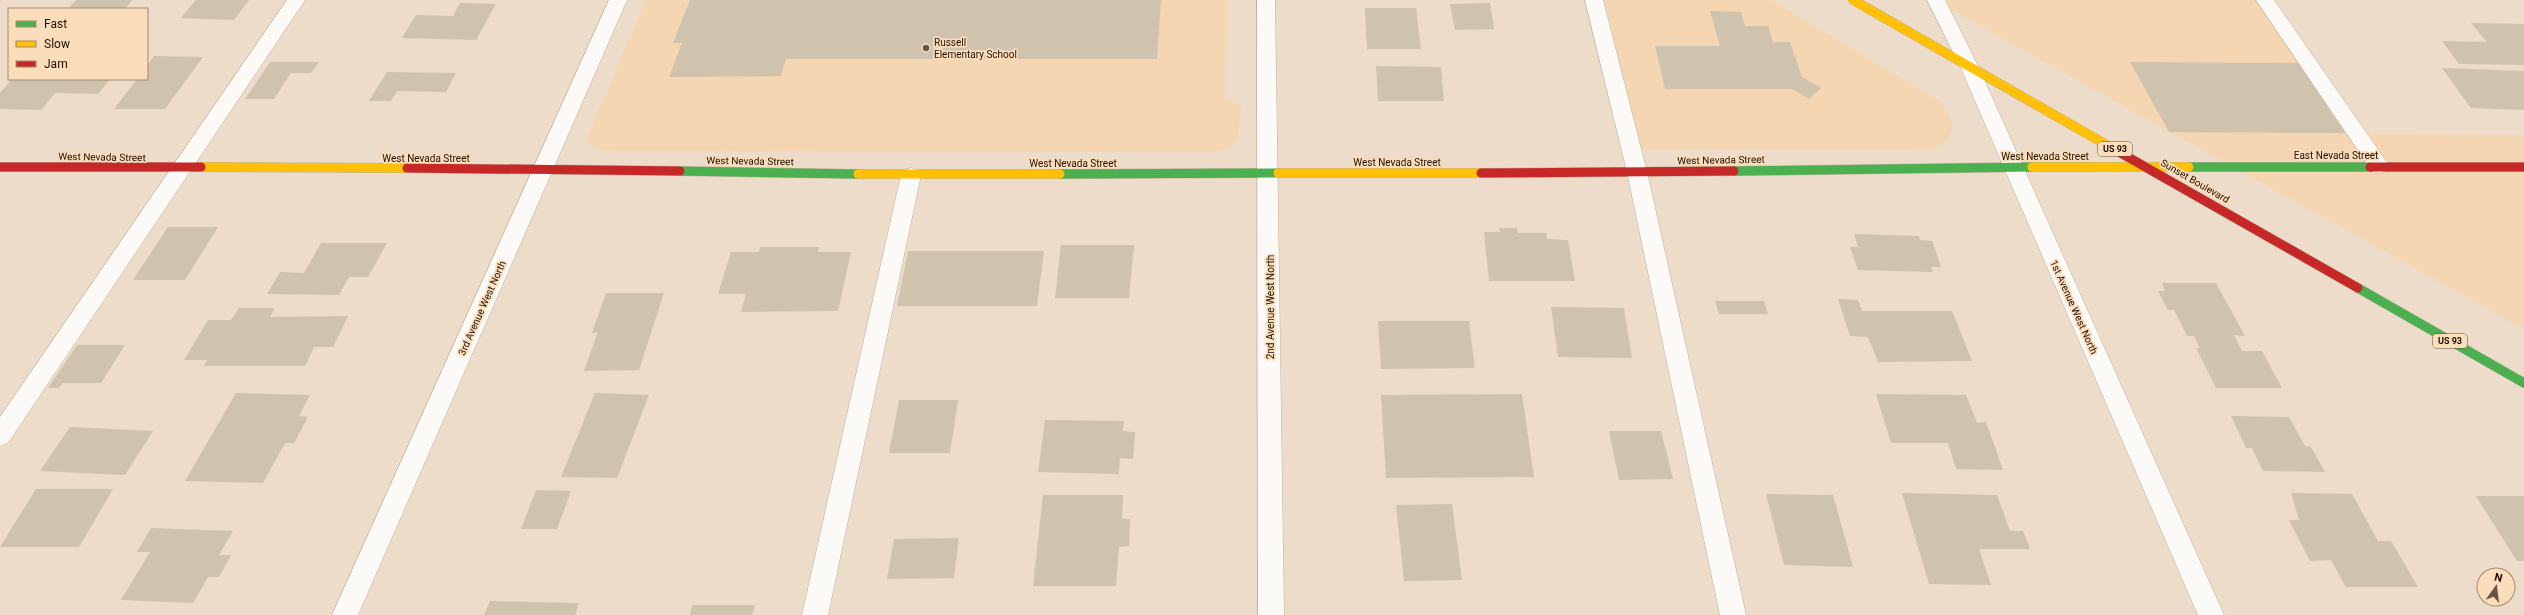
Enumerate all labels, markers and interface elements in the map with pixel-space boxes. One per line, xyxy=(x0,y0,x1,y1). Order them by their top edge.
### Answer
legend xyxy=(8,8,148,80)
text: Fast xyxy=(44,17,67,31)
text: Slow xyxy=(44,37,70,51)
place label: Russell Elementary School xyxy=(934,37,1017,60)
marker: Russell Elementary School xyxy=(921,43,931,53)
text: Jam xyxy=(44,57,68,71)
road number: US 93 xyxy=(2098,142,2132,156)
street label: East Nevada Street xyxy=(2294,150,2378,161)
street label: West Nevada Street xyxy=(58,151,146,163)
street label: West Nevada Street xyxy=(2001,151,2089,162)
street label: West Nevada Street xyxy=(382,153,470,164)
street label: West Nevada Street xyxy=(1677,154,1765,166)
street label: West Nevada Street xyxy=(706,155,794,167)
street label: West Nevada Street xyxy=(1353,157,1441,168)
street label: Sunset Boulevard xyxy=(2159,157,2231,205)
street label: West Nevada Street xyxy=(1029,158,1117,169)
street label: 2nd Avenue West North xyxy=(1265,255,1276,359)
street label: 1st Avenue West North xyxy=(2048,258,2100,356)
street label: 3rd Avenue West North xyxy=(456,259,508,357)
road number: US 93 xyxy=(2433,334,2467,348)
north arrow xyxy=(2476,567,2516,607)
text: N xyxy=(2493,571,2504,585)

